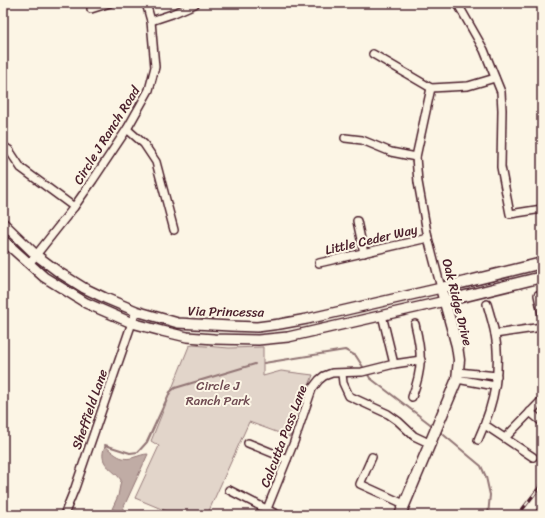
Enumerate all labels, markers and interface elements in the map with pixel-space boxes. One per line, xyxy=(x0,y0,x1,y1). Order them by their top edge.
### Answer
street label: Circle J Ranch Road xyxy=(67,80,147,189)
street label: Little Ceder Way xyxy=(323,218,420,261)
street label: Oak Ridge Drive xyxy=(436,256,480,348)
street label: Via Princessa xyxy=(188,299,265,324)
street label: Sheffield Lane xyxy=(65,366,114,452)
park label: Circle J Ranch Park xyxy=(186,374,250,412)
street label: Calcutta Pass Lane xyxy=(253,382,314,491)

